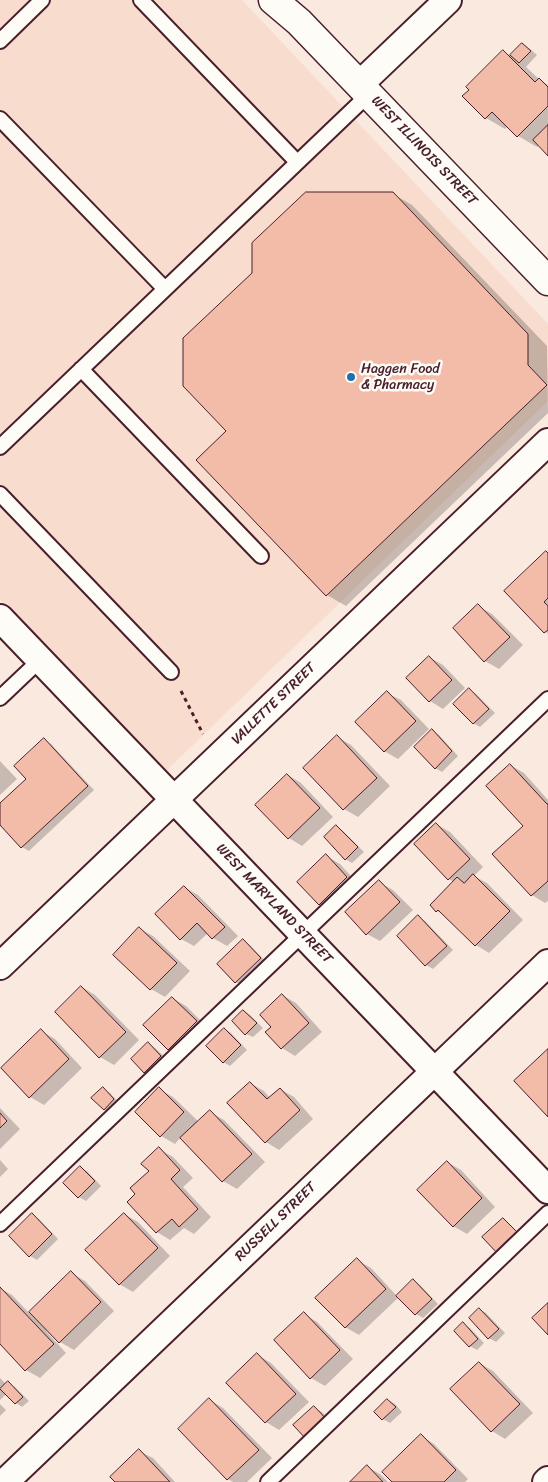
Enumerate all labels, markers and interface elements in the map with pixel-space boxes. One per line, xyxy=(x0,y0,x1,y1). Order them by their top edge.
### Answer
street label: WEST ILLINOIS STREET xyxy=(367,93,481,209)
place label: Haggen Food & Pharmacy xyxy=(361,361,440,394)
marker: Haggen Food & Pharmacy xyxy=(345,371,357,383)
street label: VALLETTE STREET xyxy=(228,660,320,748)
street label: WEST MARYLAND STREET xyxy=(212,841,336,967)
street label: RUSSELL STREET xyxy=(232,1179,320,1265)

